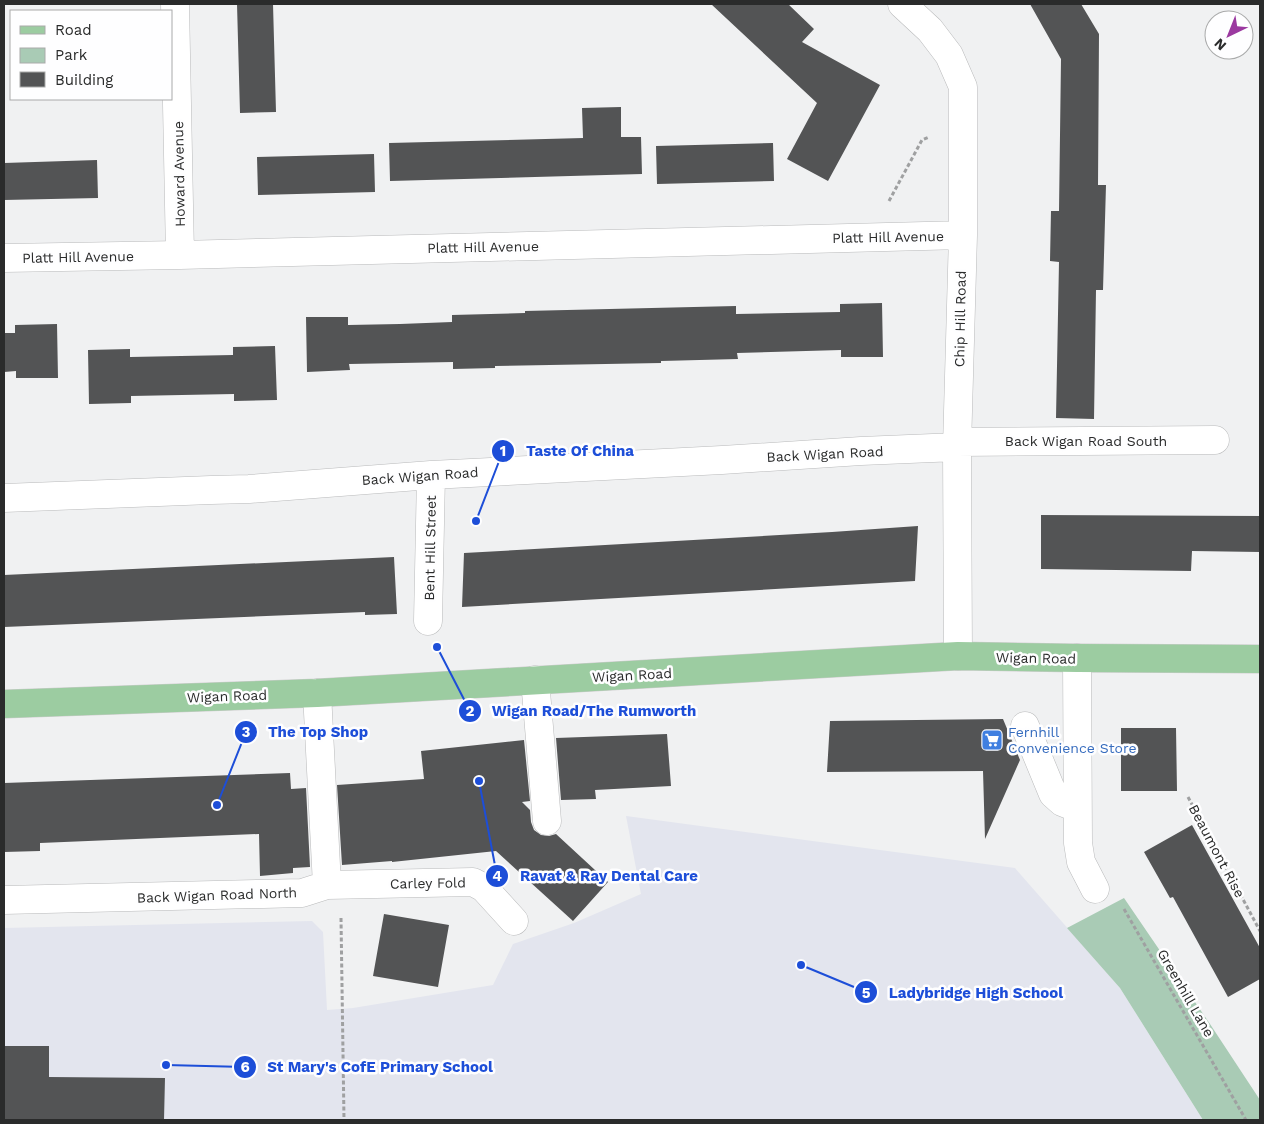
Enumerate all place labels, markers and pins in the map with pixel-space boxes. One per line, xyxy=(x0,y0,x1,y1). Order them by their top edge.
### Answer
callout: Taste Of China xyxy=(491,436,644,466)
callout: Wigan Road/The Rumworth xyxy=(457,696,707,726)
callout: The Top Shop xyxy=(233,717,378,747)
place label: Fernhill Convenience Store xyxy=(1008,724,1136,756)
supermarket icon: Fernhill Convenience Store xyxy=(980,728,1004,752)
callout: Ravat & Ray Dental Care xyxy=(485,861,709,891)
callout: Ladybridge High School xyxy=(854,977,1073,1007)
callout: St Mary's CofE Primary School xyxy=(232,1052,503,1082)

